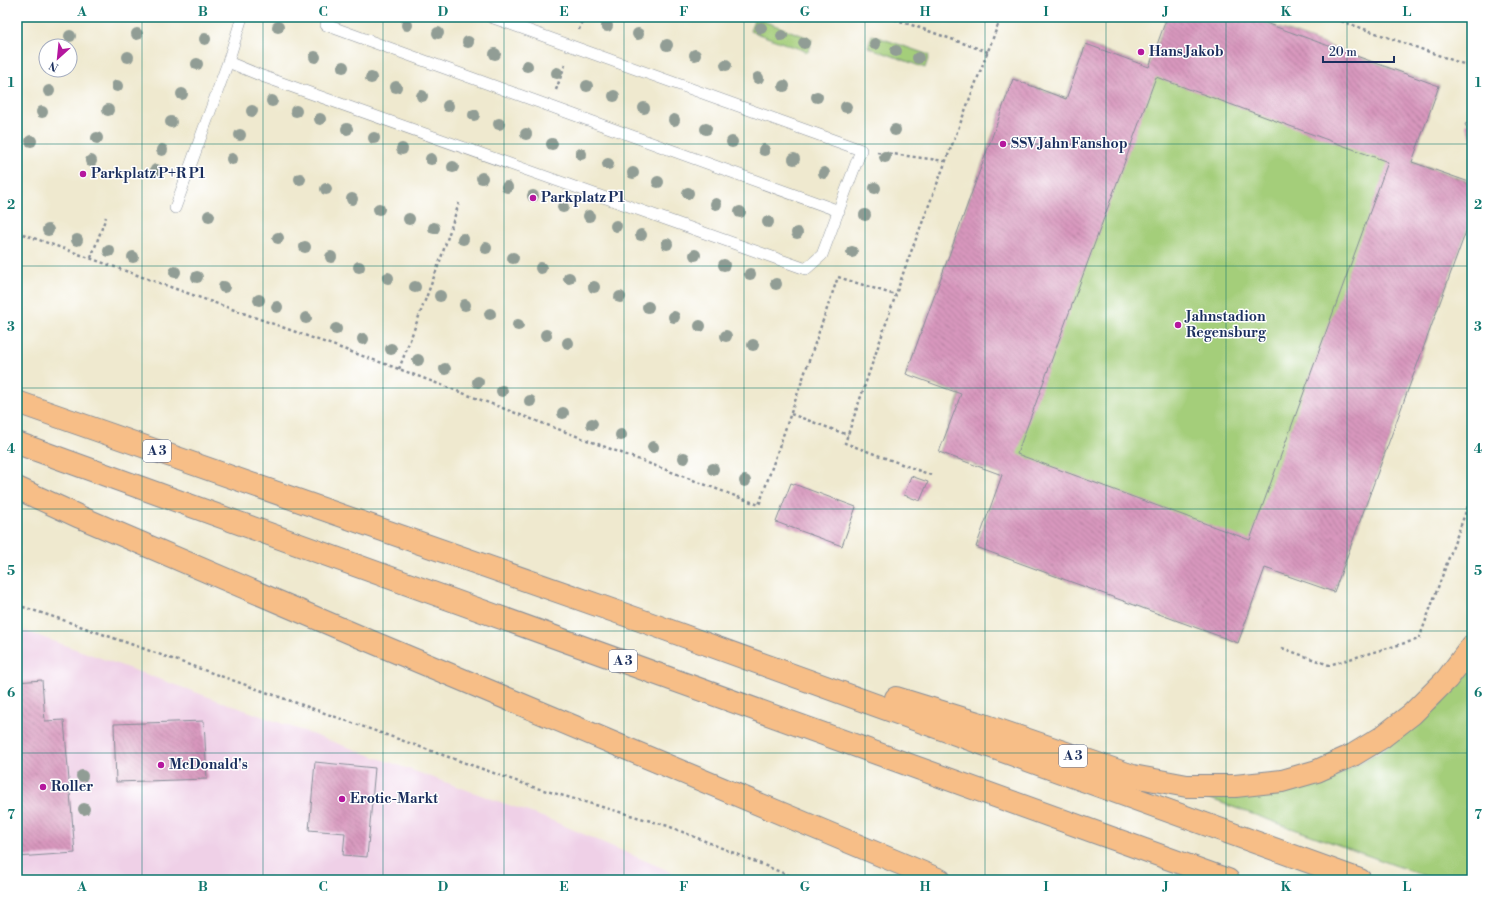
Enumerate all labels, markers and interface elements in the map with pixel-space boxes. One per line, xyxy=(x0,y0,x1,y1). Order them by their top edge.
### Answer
text: A xyxy=(76,4,87,20)
text: B xyxy=(198,4,208,20)
text: C xyxy=(318,4,328,20)
text: D xyxy=(438,4,448,20)
text: E xyxy=(559,4,569,20)
text: F xyxy=(679,4,689,20)
text: G xyxy=(800,4,811,20)
text: H xyxy=(920,4,931,20)
text: I xyxy=(1043,4,1049,20)
text: J xyxy=(1161,4,1169,20)
text: K xyxy=(1281,4,1292,20)
text: L xyxy=(1403,4,1412,20)
north arrow xyxy=(38,38,78,78)
scale bar xyxy=(1323,38,1394,64)
place label: Hans Jakob xyxy=(1149,43,1224,61)
text: 20 m xyxy=(1329,45,1357,60)
marker: Hans Jakob xyxy=(1136,47,1146,57)
text: N xyxy=(47,58,61,74)
text: 1 xyxy=(8,75,15,91)
text: 1 xyxy=(1475,75,1482,91)
place label: SSV Jahn Fanshop xyxy=(1011,135,1128,153)
marker: SSV Jahn Fanshop xyxy=(998,139,1008,149)
place label: Parkplatz P+R P1 xyxy=(91,165,205,183)
marker: Parkplatz P+R P1 xyxy=(78,169,88,179)
place label: Parkplatz P1 xyxy=(541,189,625,207)
marker: Parkplatz P1 xyxy=(528,193,538,203)
text: 2 xyxy=(7,197,15,213)
text: 2 xyxy=(1474,197,1482,213)
place label: Jahnstadion Regensburg xyxy=(1184,308,1267,342)
text: 3 xyxy=(7,319,15,335)
text: 3 xyxy=(1474,319,1482,335)
marker: Jahnstadion Regensburg xyxy=(1173,320,1183,330)
road number: A 3 xyxy=(143,440,171,462)
text: 4 xyxy=(7,441,16,457)
text: 4 xyxy=(1474,441,1483,457)
text: 5 xyxy=(7,563,15,579)
text: 5 xyxy=(1474,563,1482,579)
road number: A 3 xyxy=(609,650,637,672)
text: 6 xyxy=(7,685,15,701)
text: 6 xyxy=(1474,685,1482,701)
road number: A 3 xyxy=(1059,745,1087,767)
place label: McDonald's xyxy=(169,756,248,774)
marker: McDonald's xyxy=(156,760,166,770)
place label: Roller xyxy=(51,778,93,796)
marker: Roller xyxy=(38,782,48,792)
place label: Erotic-Markt xyxy=(350,790,439,808)
marker: Erotic-Markt xyxy=(337,794,347,804)
text: 7 xyxy=(7,807,15,823)
text: 7 xyxy=(1474,807,1482,823)
text: A xyxy=(76,879,87,895)
text: B xyxy=(198,879,208,895)
text: C xyxy=(318,879,328,895)
text: D xyxy=(438,879,448,895)
text: E xyxy=(559,879,569,895)
text: F xyxy=(679,879,689,895)
text: G xyxy=(800,879,811,895)
text: H xyxy=(920,879,931,895)
text: I xyxy=(1043,879,1049,895)
text: J xyxy=(1161,879,1169,895)
text: K xyxy=(1281,879,1292,895)
text: L xyxy=(1403,879,1412,895)

